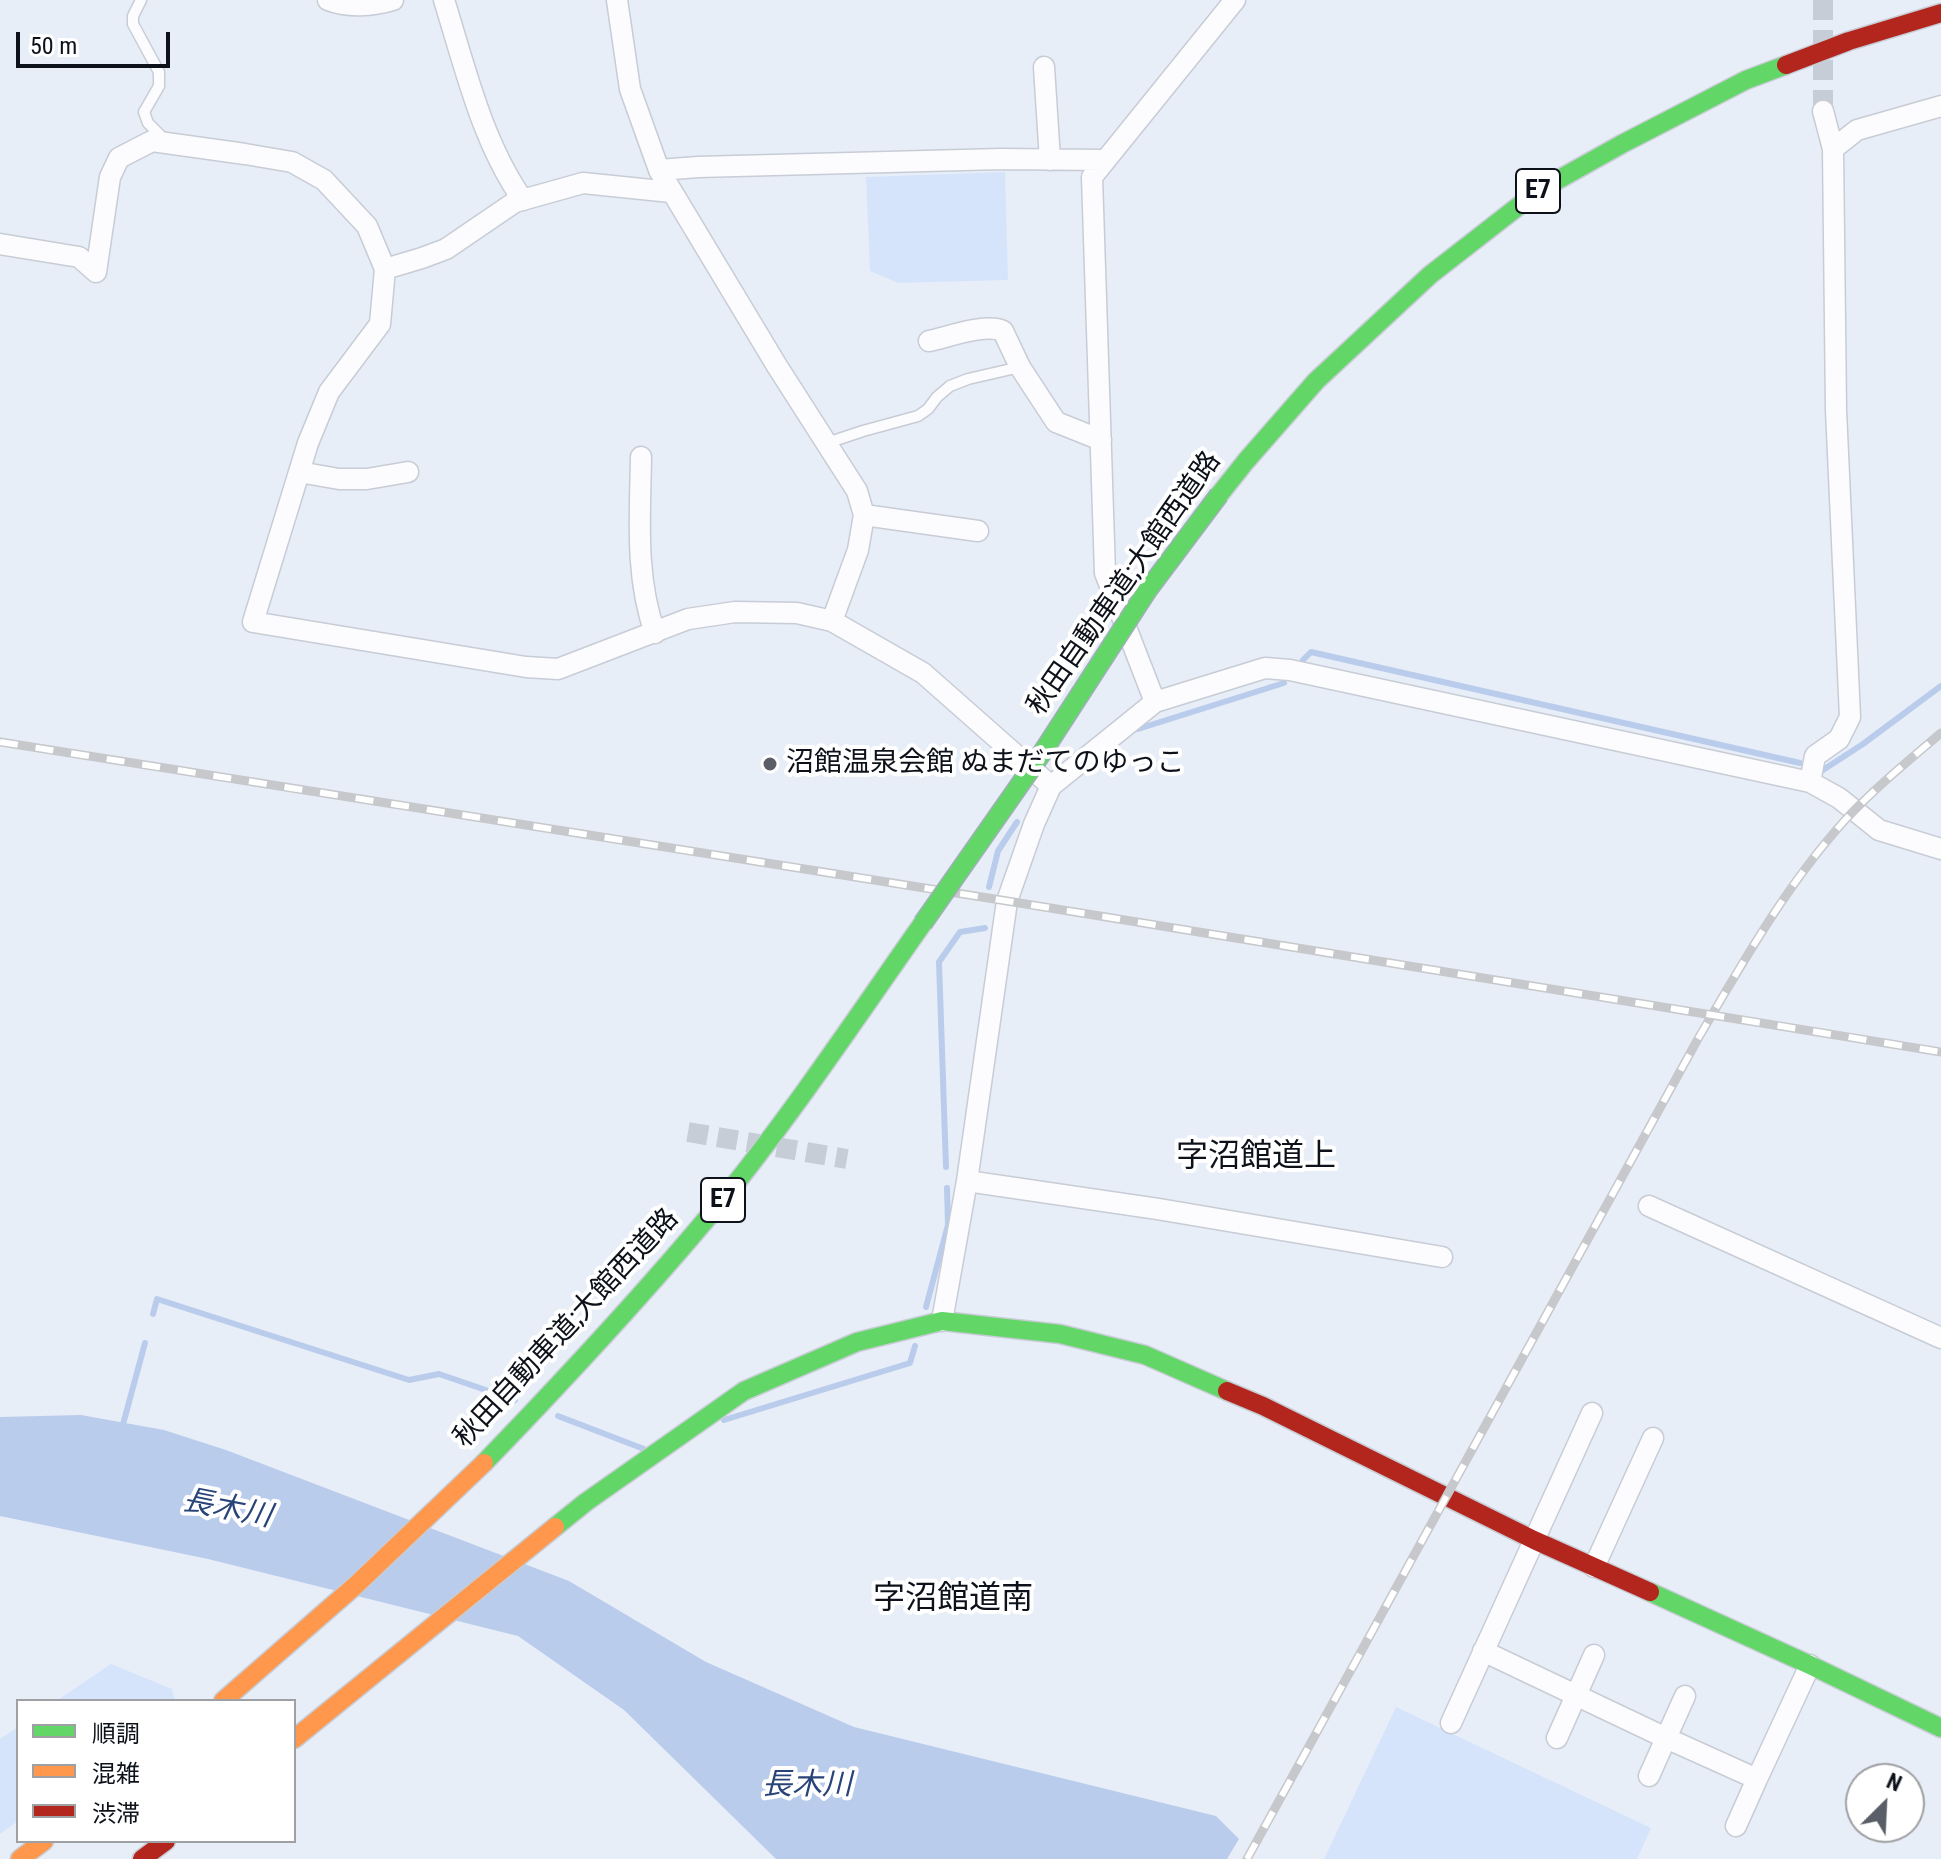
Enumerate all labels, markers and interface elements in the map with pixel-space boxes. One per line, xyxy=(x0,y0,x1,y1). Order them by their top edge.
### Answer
scale bar xyxy=(20,16,174,66)
text: 50 m xyxy=(30,32,77,60)
road number: E7 xyxy=(1516,169,1560,213)
street label: 秋田自動車道;大館西道路 xyxy=(1021,446,1229,722)
place label: 沼館温泉会館 ぬまだてのゆっこ xyxy=(786,747,1184,781)
marker: 沼館温泉会館 ぬまだてのゆっこ xyxy=(761,755,779,773)
district label: 字沼館道上 xyxy=(1176,1139,1336,1177)
road number: E7 xyxy=(701,1178,745,1222)
street label: 秋田自動車道;大館西道路 xyxy=(448,1203,686,1455)
water label: 長木川 xyxy=(179,1484,275,1536)
district label: 字沼館道南 xyxy=(873,1581,1033,1619)
legend xyxy=(16,1699,296,1843)
text: 順調 xyxy=(92,1720,140,1748)
text: 混雑 xyxy=(92,1760,140,1788)
north arrow xyxy=(1845,1763,1925,1843)
water label: 長木川 xyxy=(762,1768,852,1804)
text: N xyxy=(1883,1768,1905,1797)
text: 渋滞 xyxy=(92,1800,140,1828)

